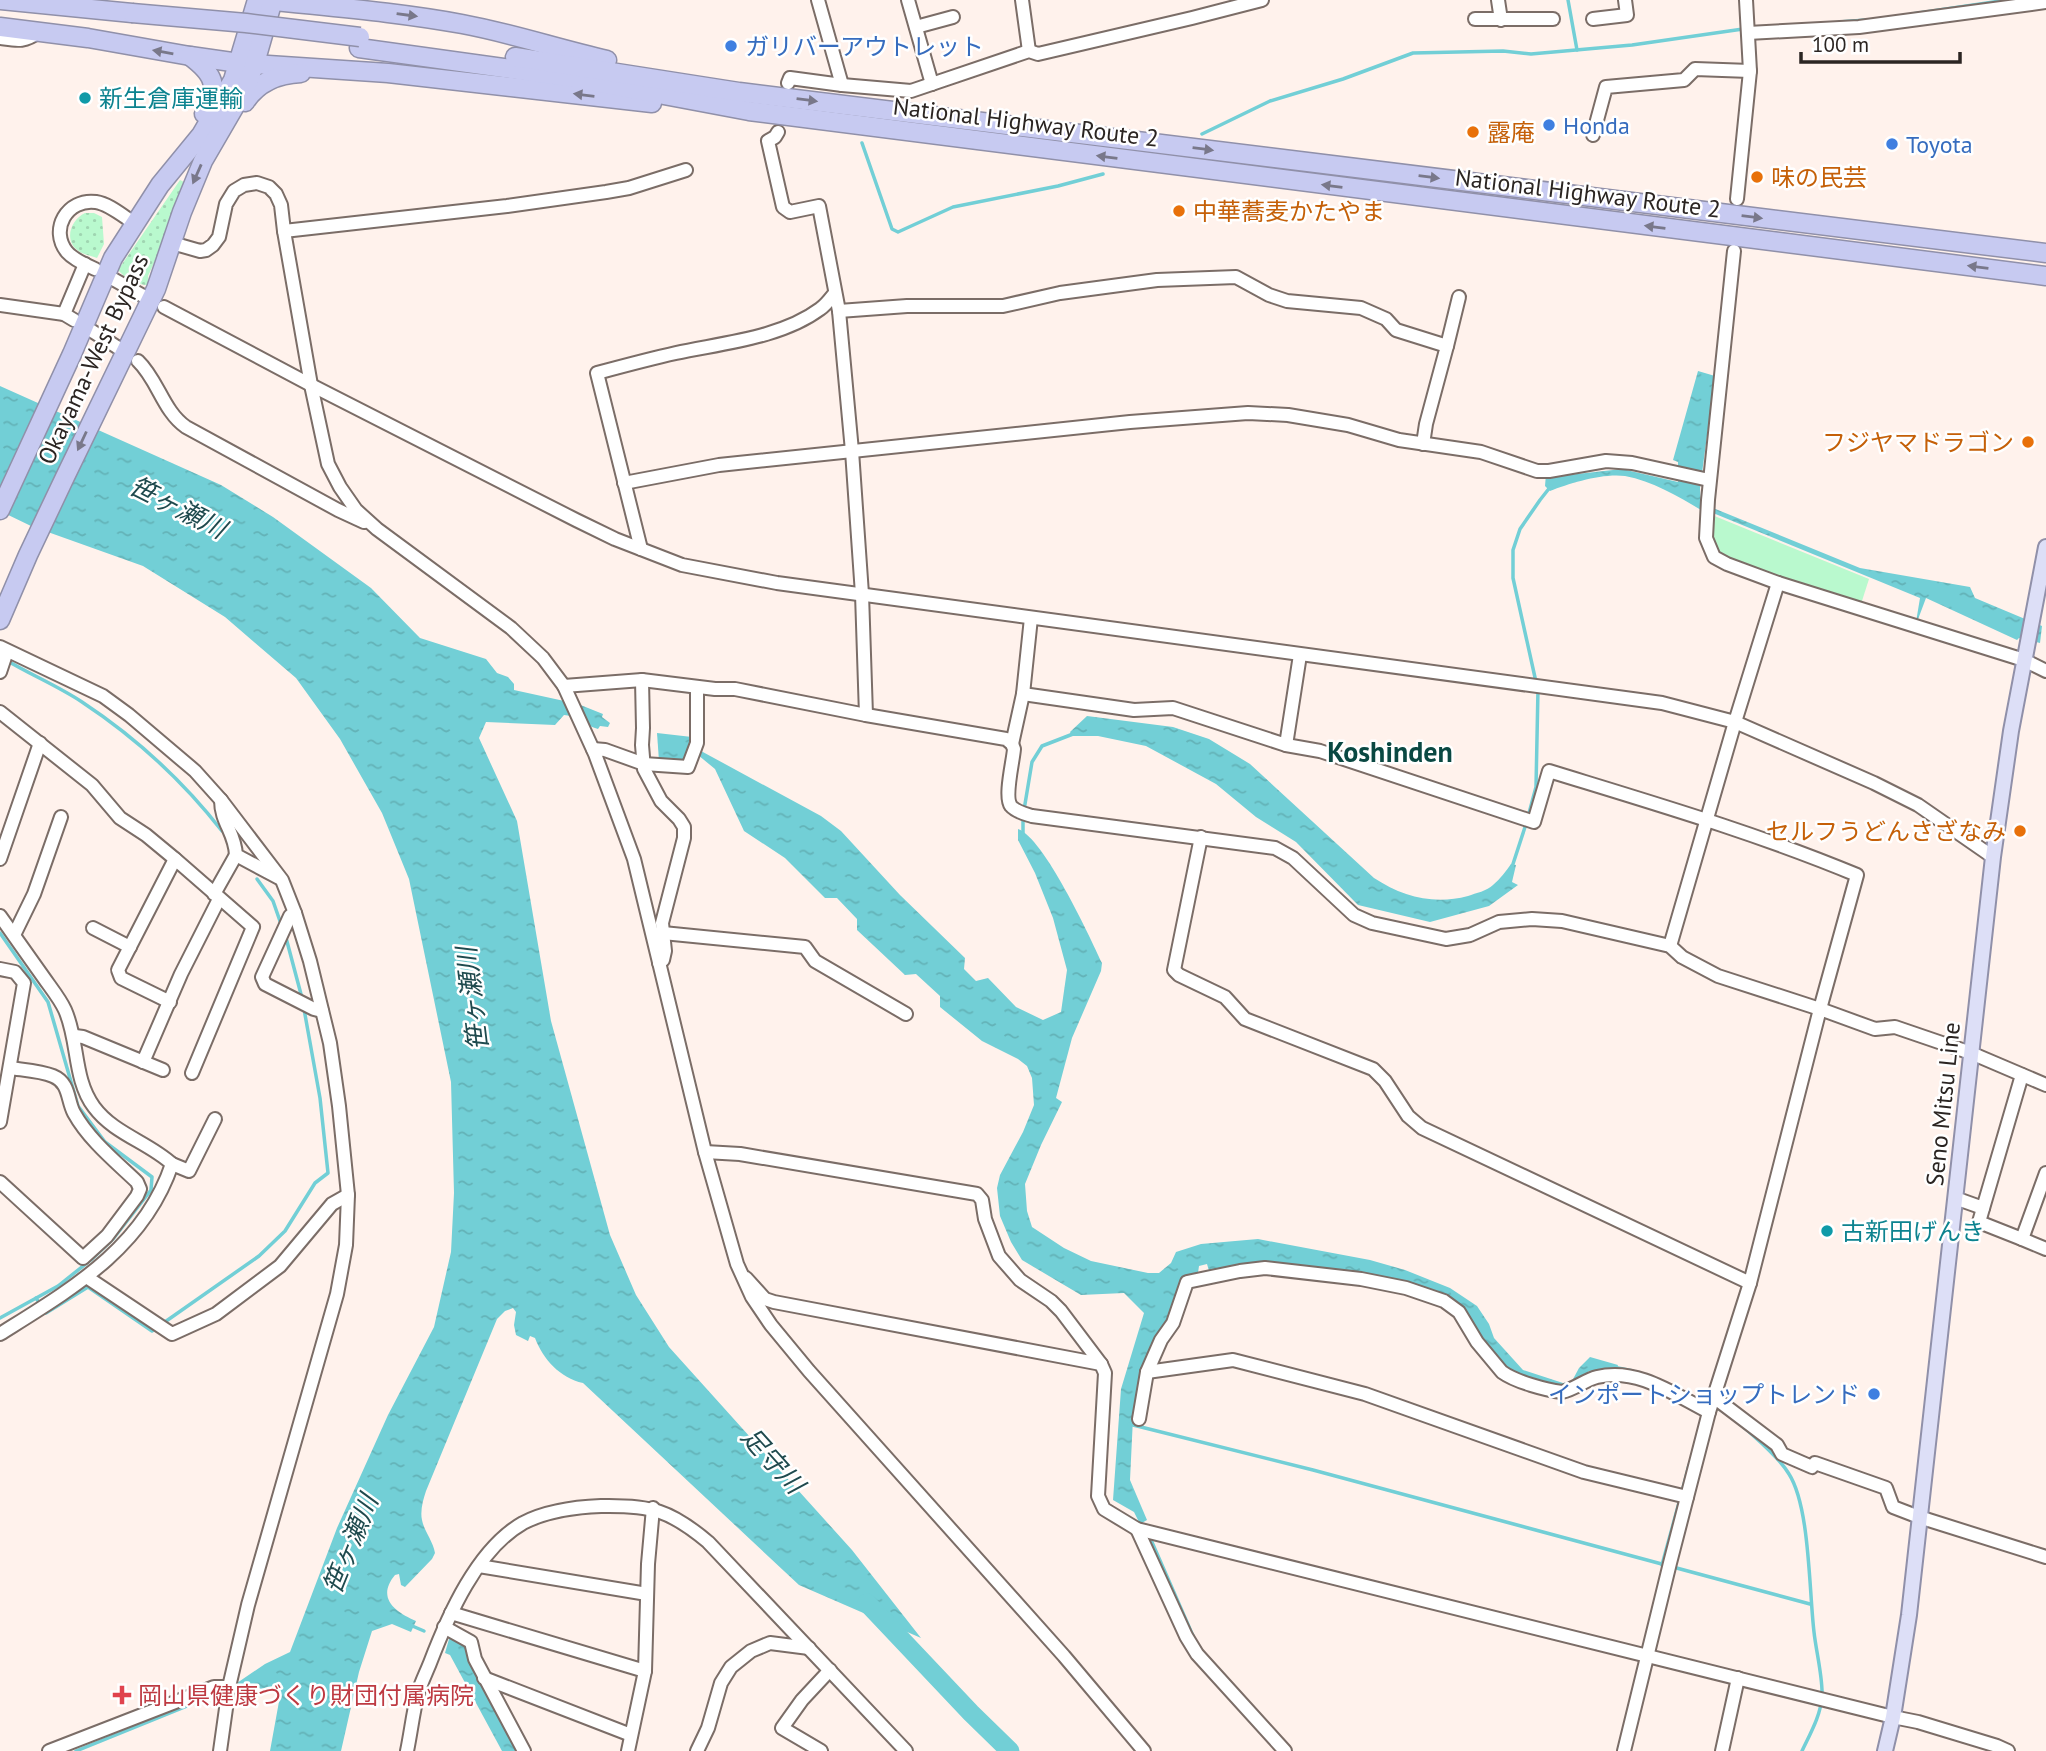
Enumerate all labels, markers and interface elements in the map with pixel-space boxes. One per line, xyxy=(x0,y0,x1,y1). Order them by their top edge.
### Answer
one-way arrow xyxy=(396,9,418,20)
scale bar xyxy=(1801,21,1960,65)
place label: ガリバーアウトレット xyxy=(745,31,984,62)
text: 100 m xyxy=(1812,31,1869,58)
marker: ガリバーアウトレット xyxy=(723,38,739,54)
one-way arrow xyxy=(152,46,174,57)
place label: 新生倉庫運輸 xyxy=(99,83,243,114)
marker: 新生倉庫運輸 xyxy=(77,90,93,106)
one-way arrow xyxy=(573,90,595,101)
street label: National Highway Route 2 xyxy=(891,90,1161,154)
one-way arrow xyxy=(796,95,818,106)
place label: Honda xyxy=(1563,110,1630,141)
place label: 露庵 xyxy=(1487,117,1535,148)
marker: Honda xyxy=(1541,117,1557,133)
marker: 露庵 xyxy=(1465,124,1481,140)
place label: Toyota xyxy=(1906,129,1973,160)
marker: Toyota xyxy=(1884,136,1900,152)
one-way arrow xyxy=(1192,144,1214,155)
one-way arrow xyxy=(1096,151,1118,162)
street label: National Highway Route 2 xyxy=(1453,161,1723,225)
place label: 味の民芸 xyxy=(1771,162,1867,193)
one-way arrow xyxy=(191,164,203,184)
marker: 味の民芸 xyxy=(1749,169,1765,185)
one-way arrow xyxy=(1418,171,1440,182)
one-way arrow xyxy=(1321,180,1343,191)
place label: 中華蕎麦かたやま xyxy=(1193,196,1385,227)
marker: 中華蕎麦かたやま xyxy=(1171,203,1187,219)
one-way arrow xyxy=(1741,211,1763,222)
one-way arrow xyxy=(1644,221,1666,232)
street label: Okayama-West Bypass xyxy=(31,249,155,469)
one-way arrow xyxy=(1967,262,1989,273)
place label: フジヤマドラゴン xyxy=(1822,427,2014,458)
one-way arrow xyxy=(76,431,88,451)
marker: フジヤマドラゴン xyxy=(2020,434,2036,450)
water label: 笹ヶ瀬川 xyxy=(124,469,234,547)
district label: Koshinden xyxy=(1327,733,1453,770)
place label: セルフうどんさざなみ xyxy=(1766,816,2006,847)
marker: セルフうどんさざなみ xyxy=(2012,823,2028,839)
water label: 笹ヶ瀬川 xyxy=(449,942,495,1053)
street label: Seno Mitsu Line xyxy=(1919,1021,1967,1187)
place label: 古新田げんき xyxy=(1841,1216,1985,1247)
marker: 古新田げんき xyxy=(1819,1223,1835,1239)
place label: インポートショップトレンド xyxy=(1548,1379,1860,1410)
marker: インポートショップトレンド xyxy=(1866,1386,1882,1402)
water label: 足守川 xyxy=(735,1420,813,1502)
water label: 笹ヶ瀬川 xyxy=(315,1487,386,1598)
place label: 岡山県健康づくり財団付属病院 xyxy=(138,1680,474,1711)
marker: 岡山県健康づくり財団付属病院 xyxy=(112,1685,132,1705)

